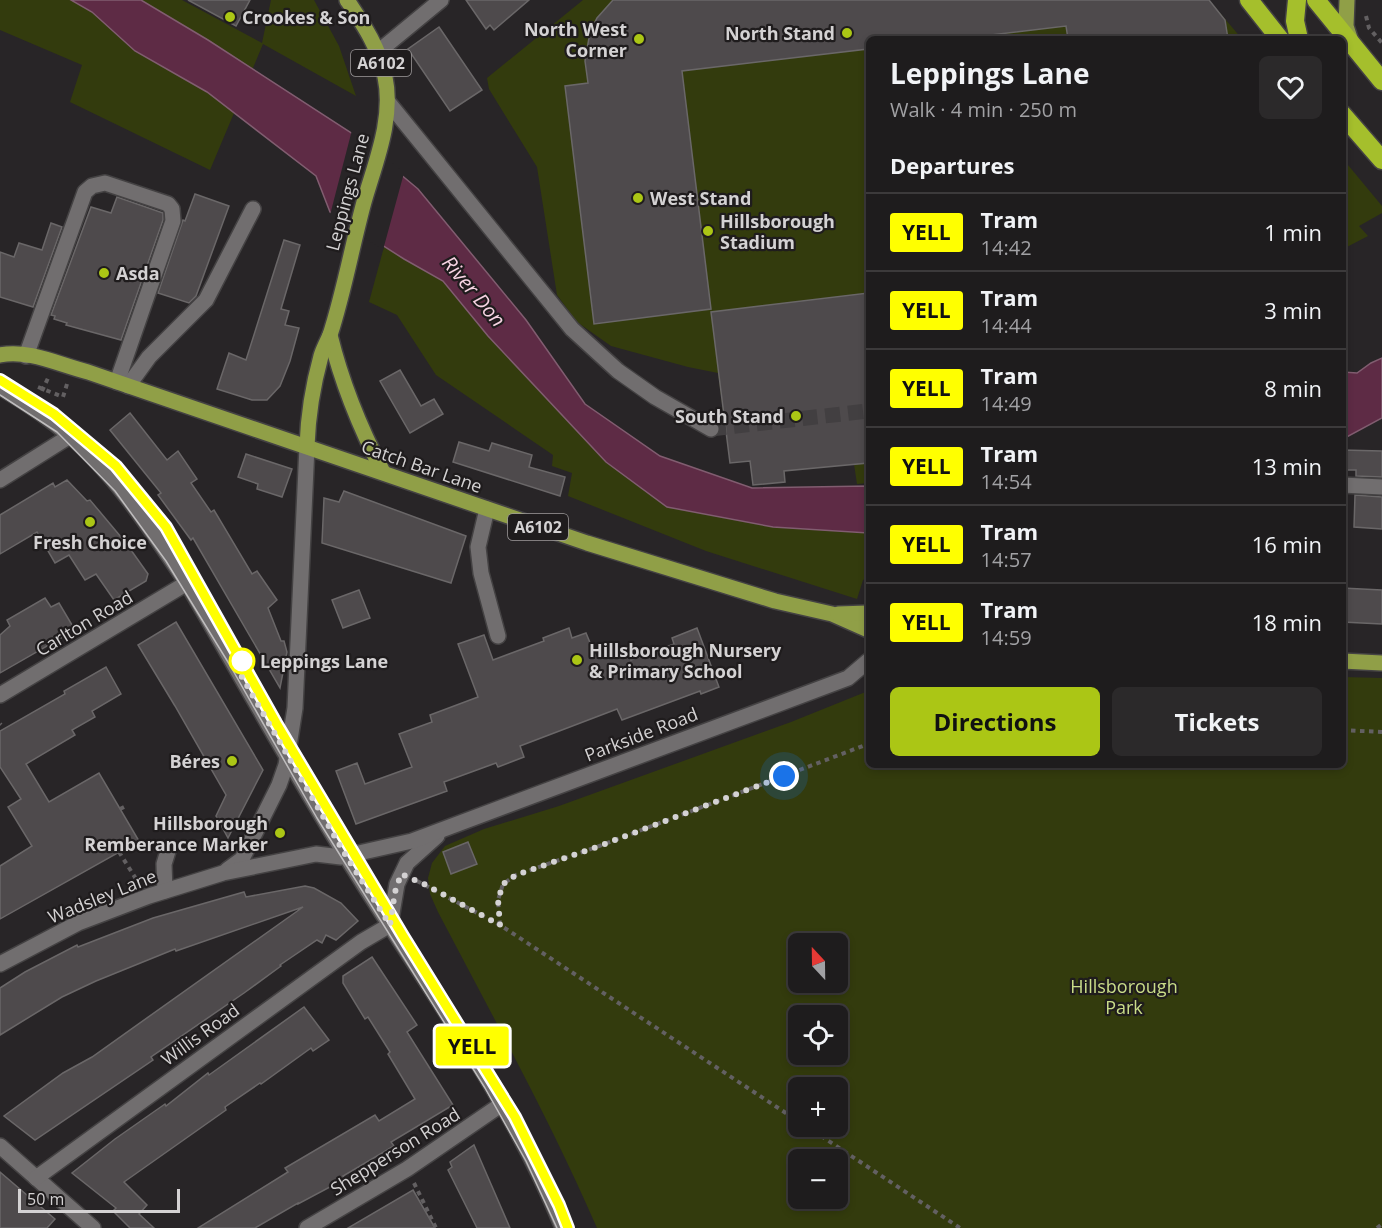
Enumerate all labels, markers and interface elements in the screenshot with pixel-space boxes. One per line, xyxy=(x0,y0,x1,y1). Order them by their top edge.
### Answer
place label: Crookes & Son xyxy=(242,5,370,29)
marker: Crookes & Son xyxy=(223,10,237,24)
place label: North West Corner xyxy=(524,17,627,62)
place label: North Stand xyxy=(725,21,835,45)
marker: North Stand xyxy=(840,26,854,40)
marker: North West Corner xyxy=(632,32,646,46)
road number: A6102 xyxy=(351,50,411,76)
text: Leppings Lane xyxy=(890,54,1089,92)
button: heart xyxy=(1259,56,1322,119)
text: Walk · 4 min · 250 m xyxy=(890,96,1077,123)
street label: Leppings Lane xyxy=(320,131,374,253)
text: Departures xyxy=(890,150,1014,180)
place label: West Stand xyxy=(650,186,751,210)
marker: West Stand xyxy=(631,191,645,205)
text: Tram xyxy=(981,204,1038,234)
place label: Hillsborough Stadium xyxy=(720,209,835,254)
text: 1 min xyxy=(1264,217,1322,247)
text: YELL xyxy=(902,218,951,246)
marker: Hillsborough Stadium xyxy=(701,224,715,238)
text: 14:42 xyxy=(981,234,1032,261)
water label: River Don xyxy=(436,250,512,332)
place label: Asda xyxy=(116,261,160,285)
marker: Asda xyxy=(97,266,111,280)
text: Tram xyxy=(981,282,1038,312)
text: 3 min xyxy=(1264,295,1322,325)
text: YELL xyxy=(902,296,951,324)
text: 14:44 xyxy=(981,312,1032,339)
text: Tram xyxy=(981,360,1038,390)
text: 8 min xyxy=(1264,373,1322,403)
text: YELL xyxy=(902,374,951,402)
text: 14:49 xyxy=(981,390,1032,417)
place label: South Stand xyxy=(675,404,784,428)
marker: South Stand xyxy=(789,409,803,423)
street label: Catch Bar Lane xyxy=(358,434,486,498)
text: Tram xyxy=(981,438,1038,468)
text: 13 min xyxy=(1252,451,1322,481)
text: YELL xyxy=(902,452,951,480)
text: 14:54 xyxy=(981,468,1032,495)
road number: A6102 xyxy=(508,514,568,540)
marker: Fresh Choice xyxy=(83,515,97,529)
text: Tram xyxy=(981,516,1038,546)
text: 16 min xyxy=(1252,529,1322,559)
place label: Fresh Choice xyxy=(33,530,147,554)
text: YELL xyxy=(902,530,951,558)
text: 14:57 xyxy=(981,546,1032,573)
street label: Carlton Road xyxy=(31,585,137,661)
text: Tram xyxy=(981,594,1038,624)
text: 18 min xyxy=(1252,607,1322,637)
text: YELL xyxy=(902,608,951,636)
text: 14:59 xyxy=(981,624,1032,651)
place label: Hillsborough Nursery & Primary School xyxy=(589,638,782,683)
marker: Leppings Lane xyxy=(229,648,255,674)
place label: Leppings Lane xyxy=(260,649,388,673)
marker: Hillsborough Nursery & Primary School xyxy=(570,653,584,667)
button: Directions xyxy=(890,687,1100,756)
button: Tickets xyxy=(1112,687,1322,756)
street label: Parkside Road xyxy=(581,701,701,767)
place label: Béres xyxy=(170,749,220,773)
marker: Béres xyxy=(225,754,239,768)
your location xyxy=(769,761,799,791)
place label: Hillsborough Remberance Marker xyxy=(84,811,268,856)
marker: Hillsborough Remberance Marker xyxy=(273,826,287,840)
street label: Wadsley Lane xyxy=(44,863,160,929)
north arrow xyxy=(788,933,848,993)
map controls xyxy=(788,933,848,1209)
park label: Hillsborough Park xyxy=(1070,974,1178,1019)
street label: Willis Road xyxy=(156,998,244,1070)
button: locate xyxy=(788,1005,848,1065)
line badge: YELL xyxy=(430,1026,514,1066)
text: YELL xyxy=(448,1032,496,1060)
button: + xyxy=(788,1077,848,1137)
street label: Shepperson Road xyxy=(326,1101,464,1201)
button: − xyxy=(788,1149,848,1209)
scale bar xyxy=(18,1186,180,1214)
text: 50 m xyxy=(27,1188,64,1210)

